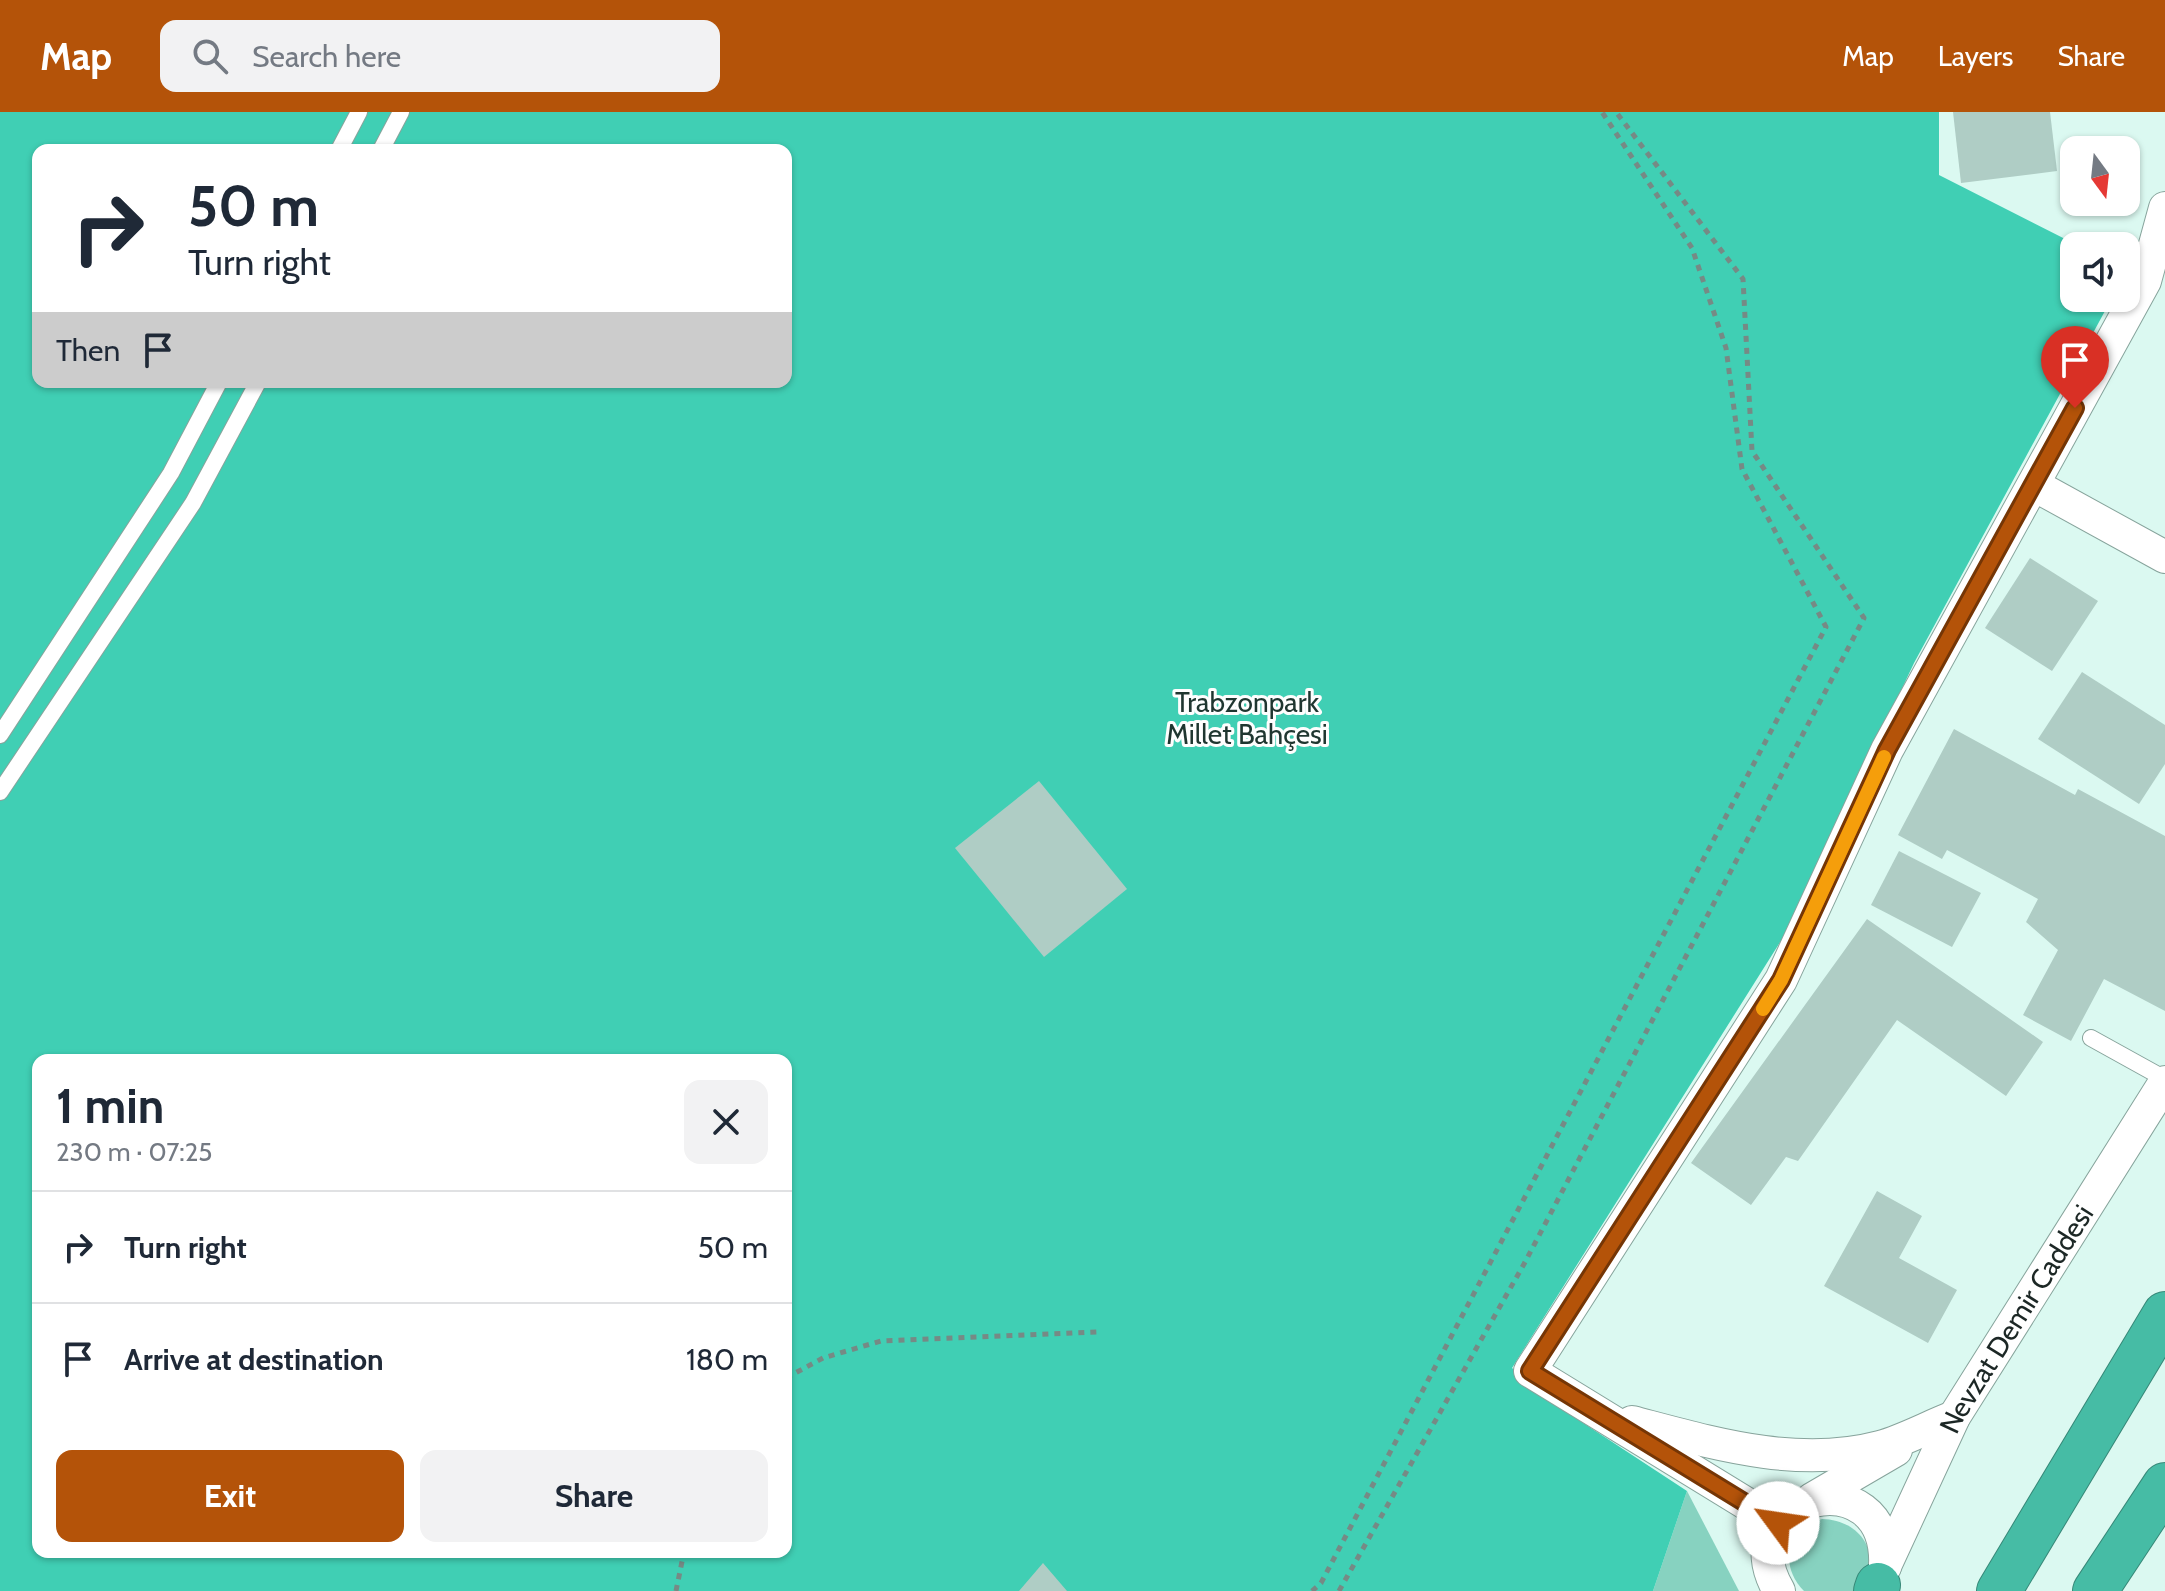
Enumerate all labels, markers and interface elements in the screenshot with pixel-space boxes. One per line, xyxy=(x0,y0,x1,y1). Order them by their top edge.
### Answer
search box xyxy=(160,20,720,92)
text: Map xyxy=(40,33,112,80)
icon: search xyxy=(188,34,232,78)
text: Search here xyxy=(252,38,401,75)
text: Map xyxy=(1842,39,1894,73)
text: Layers xyxy=(1938,39,2013,73)
text: Share xyxy=(2057,39,2125,73)
north arrow xyxy=(2060,136,2140,216)
map controls xyxy=(2060,136,2140,312)
text: 50 m xyxy=(188,172,319,240)
icon: right xyxy=(56,176,160,280)
button: sound xyxy=(2060,232,2140,312)
text: Turn right xyxy=(188,240,331,284)
pin xyxy=(2041,326,2109,408)
icon: arrive xyxy=(136,328,180,372)
text: Then xyxy=(56,332,120,369)
icon: arrive xyxy=(2053,338,2097,382)
park label: Trabzonpark Millet Bahçesi xyxy=(1166,685,1328,751)
text: 1 min xyxy=(56,1077,164,1135)
button: close xyxy=(684,1080,768,1164)
text: 230 m · 07:25 xyxy=(56,1136,212,1168)
street label: Nevzat Demir Caddesi xyxy=(1932,1199,2100,1439)
icon: right xyxy=(56,1225,100,1269)
text: Turn right xyxy=(124,1229,247,1266)
text: 50 m xyxy=(698,1229,768,1266)
icon: arrive xyxy=(56,1337,100,1381)
text: Arrive at destination xyxy=(124,1341,384,1378)
text: 180 m xyxy=(686,1341,768,1378)
button: Exit xyxy=(56,1450,404,1542)
button: Share xyxy=(420,1450,768,1542)
position arrow xyxy=(1736,1481,1820,1565)

